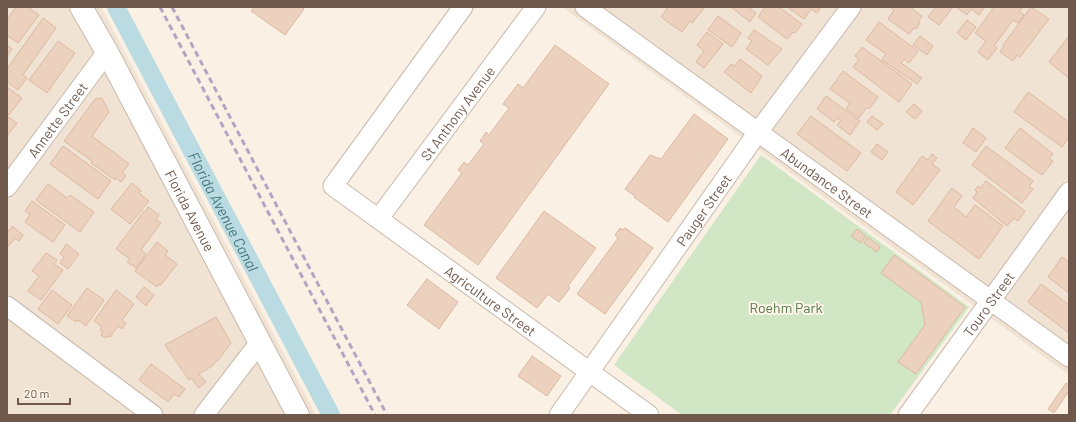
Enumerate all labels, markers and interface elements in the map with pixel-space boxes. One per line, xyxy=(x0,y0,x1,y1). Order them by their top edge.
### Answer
street label: St Anthony Avenue xyxy=(416,62,498,164)
street label: Annette Street xyxy=(24,79,90,160)
street label: Abundance Street xyxy=(778,143,877,221)
water label: Florida Avenue Canal xyxy=(185,149,263,275)
street label: Florida Avenue xyxy=(162,167,219,254)
street label: Pauger Street xyxy=(672,170,735,249)
street label: Agriculture Street xyxy=(442,262,540,339)
street label: Touro Street xyxy=(959,268,1017,340)
park label: Roehm Park xyxy=(749,299,823,316)
scale bar xyxy=(18,380,70,406)
text: 20 m xyxy=(24,386,50,400)

